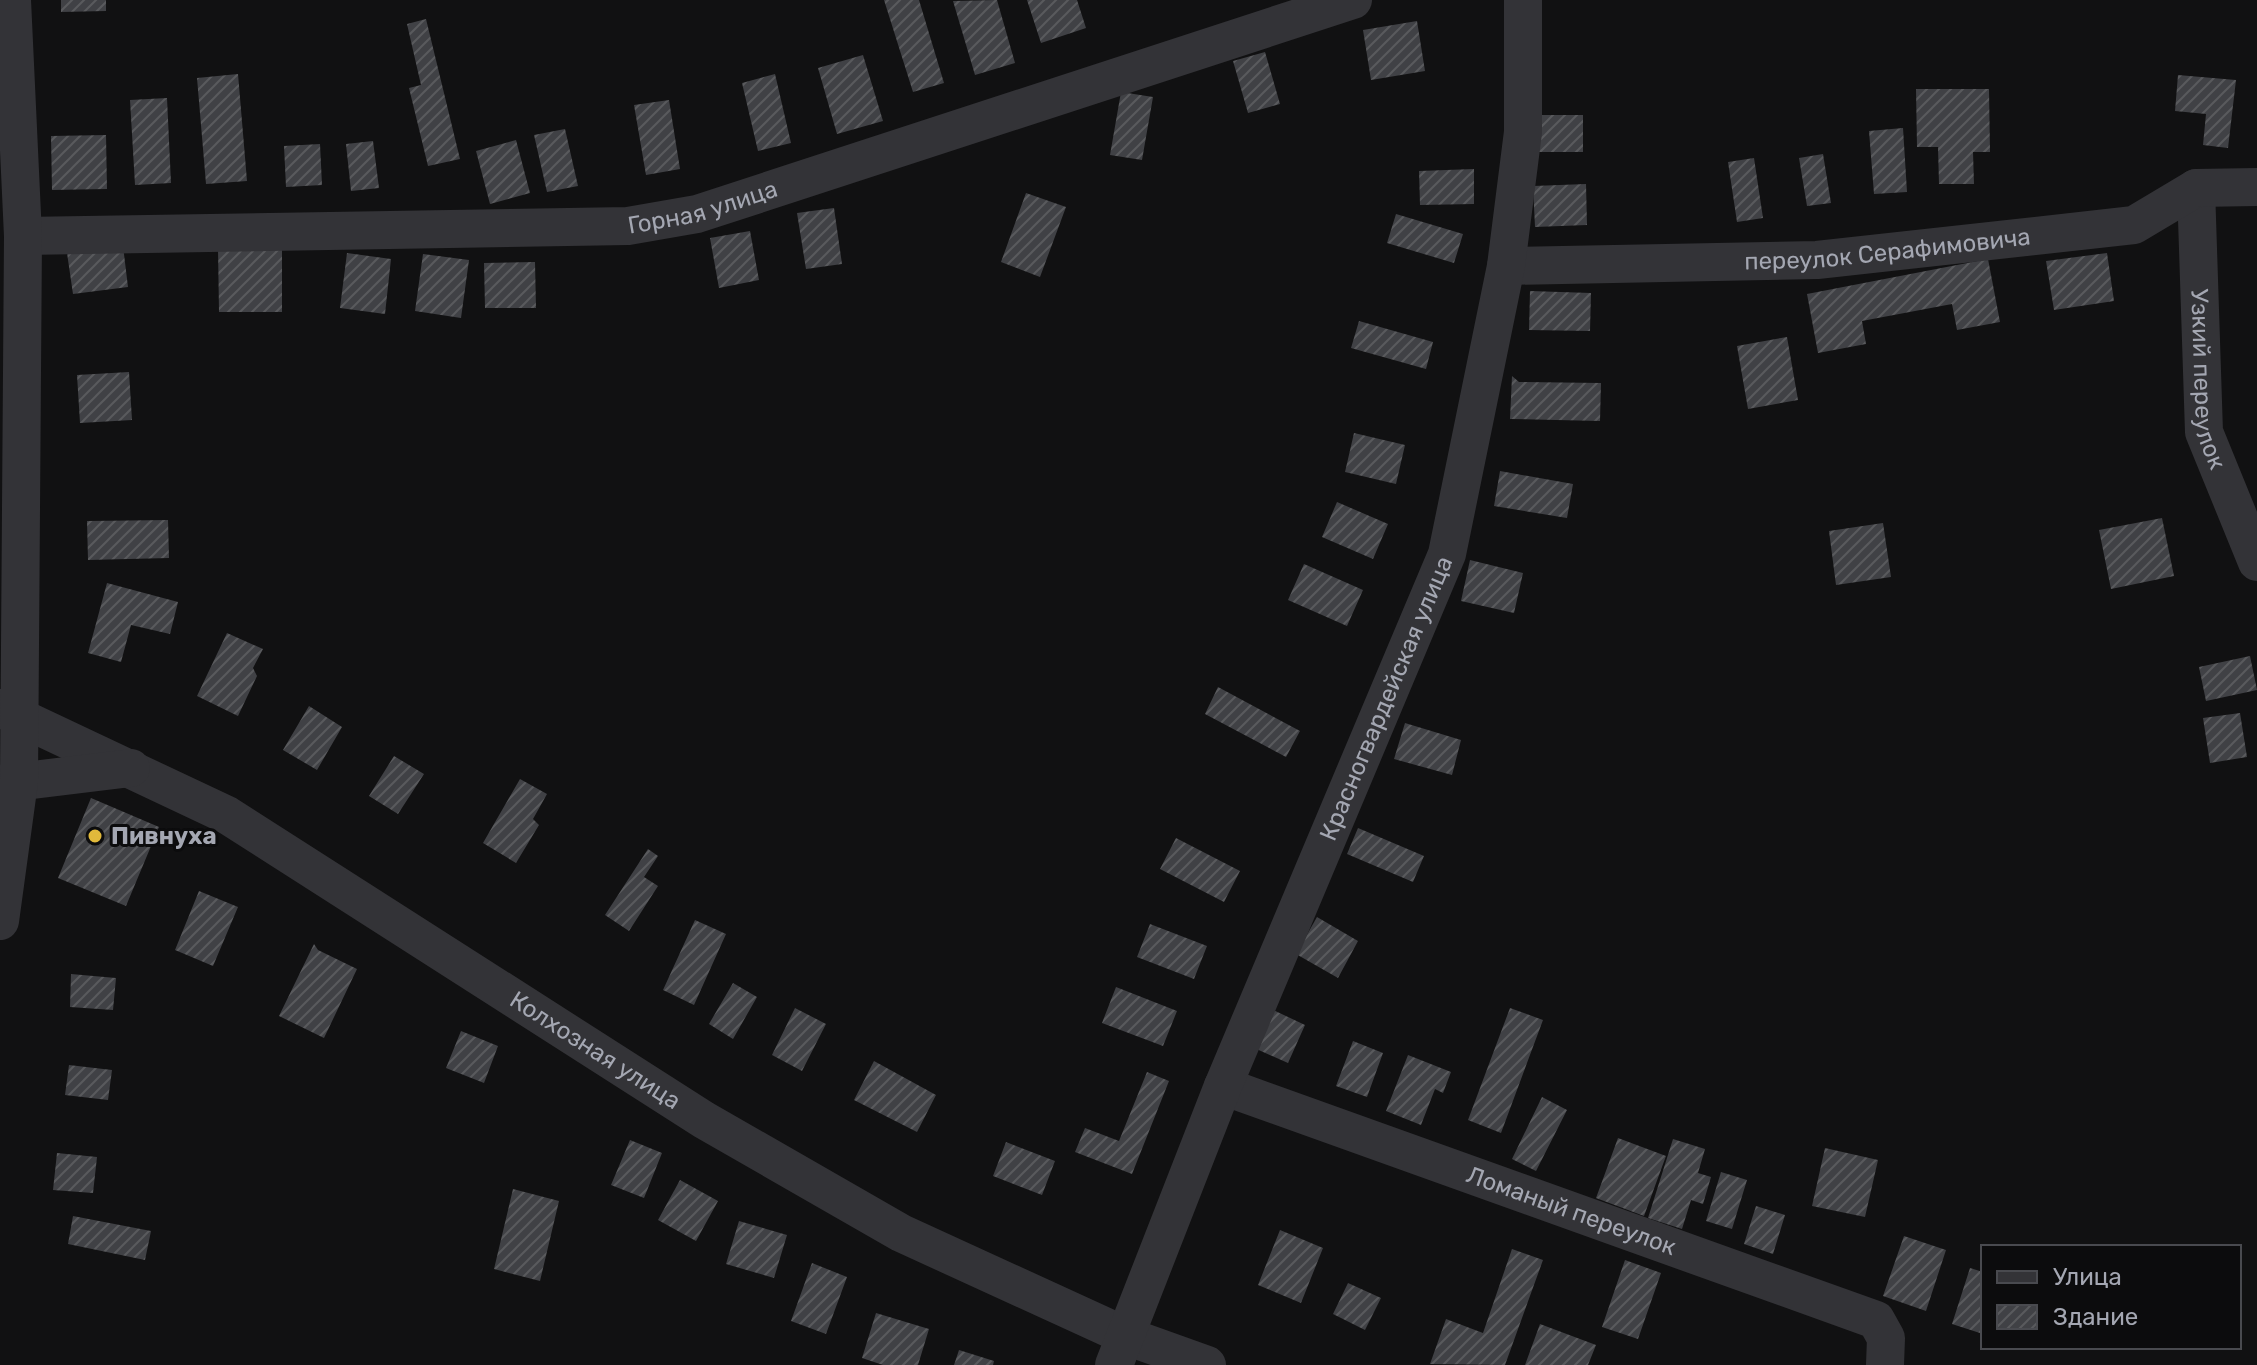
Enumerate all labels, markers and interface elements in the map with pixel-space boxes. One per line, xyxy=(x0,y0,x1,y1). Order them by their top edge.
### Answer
street label: Горная улица xyxy=(626,175,781,240)
street label: переулок Серафимовича xyxy=(1744,223,2032,275)
street label: Узкий переулок xyxy=(2185,288,2232,474)
street label: Красногвардейская улица xyxy=(1314,552,1458,845)
place label: Пивнуха xyxy=(111,822,217,850)
marker: Пивнуха xyxy=(86,827,104,845)
street label: Колхозная улица xyxy=(505,986,686,1115)
street label: Ломаный переулок xyxy=(1463,1160,1680,1261)
legend xyxy=(1981,1245,2241,1349)
text: Улица xyxy=(2053,1263,2122,1291)
text: Здание xyxy=(2053,1303,2138,1331)

